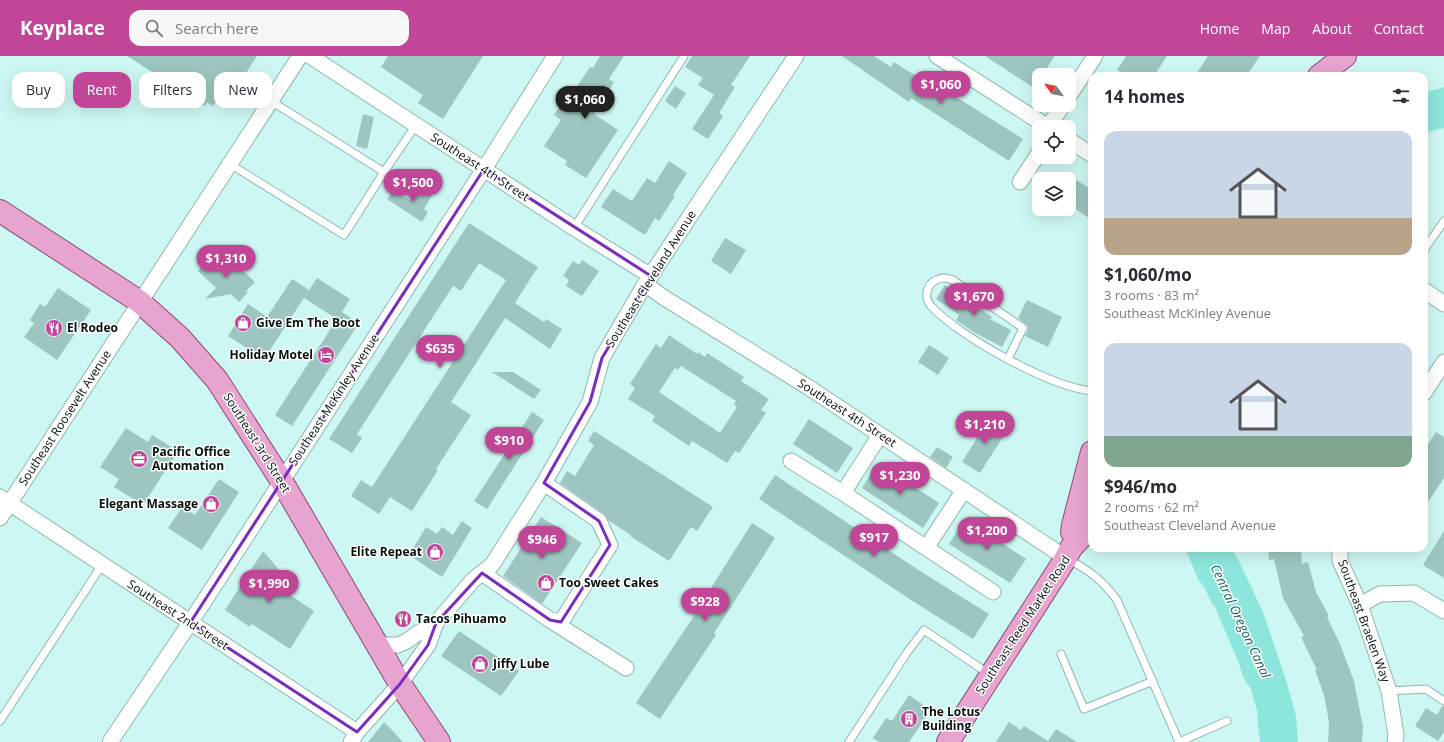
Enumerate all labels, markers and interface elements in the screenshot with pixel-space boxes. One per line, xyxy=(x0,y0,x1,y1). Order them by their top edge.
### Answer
search box xyxy=(129,10,409,46)
text: Keyplace xyxy=(20,15,105,41)
icon: search xyxy=(143,17,165,39)
text: Search here xyxy=(175,18,259,38)
text: Home xyxy=(1200,19,1239,38)
text: Map xyxy=(1261,19,1290,38)
text: About xyxy=(1312,19,1352,38)
text: Contact xyxy=(1374,19,1424,38)
north arrow xyxy=(1032,68,1076,112)
map controls xyxy=(1032,68,1076,216)
pin: $1,060 xyxy=(908,71,974,105)
chip: Buy xyxy=(12,72,65,108)
chip: Rent xyxy=(73,72,131,108)
chip: Filters xyxy=(139,72,206,108)
chip: New xyxy=(214,72,272,108)
text: $1,060 xyxy=(921,75,961,93)
text: 14 homes xyxy=(1104,85,1185,108)
icon: filters xyxy=(1390,85,1412,107)
pin: $1,060 xyxy=(552,86,618,120)
text: $1,060 xyxy=(565,90,605,108)
button: locate xyxy=(1032,120,1076,164)
street label: Southeast 4th Street xyxy=(428,128,533,205)
icon: home xyxy=(1222,157,1294,229)
pin: $1,500 xyxy=(380,169,446,203)
button: layers xyxy=(1032,172,1076,216)
text: $1,500 xyxy=(393,173,433,191)
street label: Southeast Cleveland Avenue xyxy=(601,207,700,351)
pin: $1,310 xyxy=(193,245,259,279)
text: $1,310 xyxy=(206,249,246,267)
text: $1,060/mo xyxy=(1104,263,1192,286)
pin: $1,670 xyxy=(941,283,1007,317)
text: 3 rooms · 83 m² xyxy=(1104,286,1199,304)
text: $1,670 xyxy=(954,287,994,305)
text: Southeast McKinley Avenue xyxy=(1104,304,1271,322)
shop icon: Give Em The Boot xyxy=(233,313,253,333)
place label: Give Em The Boot xyxy=(256,314,360,331)
restaurant icon: El Rodeo xyxy=(44,318,64,338)
place label: El Rodeo xyxy=(67,319,118,336)
street label: Southeast McKinley Avenue xyxy=(284,330,383,469)
pin: $635 xyxy=(416,335,464,369)
text: $635 xyxy=(425,339,455,357)
hotel icon: Holiday Motel xyxy=(316,345,336,365)
street label: Southeast Roosevelt Avenue xyxy=(14,346,115,489)
place label: Holiday Motel xyxy=(230,346,313,363)
icon: home xyxy=(1222,369,1294,441)
street label: Southeast 4th Street xyxy=(795,374,900,451)
street label: Southeast 3rd Street xyxy=(220,389,295,496)
pin: $1,210 xyxy=(952,411,1018,445)
text: $1,210 xyxy=(965,415,1005,433)
pin: $910 xyxy=(485,427,533,461)
text: $910 xyxy=(494,431,524,449)
place label: Pacific Office Automation xyxy=(152,443,230,474)
office icon: Pacific Office Automation xyxy=(129,449,149,469)
pin: $1,230 xyxy=(867,462,933,496)
text: $1,230 xyxy=(880,466,920,484)
text: $946/mo xyxy=(1104,475,1177,498)
shop icon: Elegant Massage xyxy=(201,494,221,514)
place label: Elegant Massage xyxy=(99,495,198,512)
text: 2 rooms · 62 m² xyxy=(1104,498,1199,516)
text: Southeast Cleveland Avenue xyxy=(1104,516,1276,534)
pin: $1,200 xyxy=(954,517,1020,551)
text: $1,200 xyxy=(967,521,1007,539)
pin: $917 xyxy=(850,524,898,558)
pin: $946 xyxy=(518,526,566,560)
text: $917 xyxy=(859,528,889,546)
text: $946 xyxy=(527,530,557,548)
shop icon: Elite Repeat xyxy=(425,542,445,562)
place label: Elite Repeat xyxy=(350,543,422,560)
street label: Southeast Reed Market Road xyxy=(971,552,1074,697)
street label: Southeast Braelen Way xyxy=(1334,557,1395,685)
water label: Central Oregon Canal xyxy=(1207,561,1276,682)
pin: $1,990 xyxy=(236,570,302,604)
shop icon: Too Sweet Cakes xyxy=(536,573,556,593)
text: $1,990 xyxy=(249,574,289,592)
place label: Too Sweet Cakes xyxy=(559,574,659,591)
street label: Southeast 2nd Street xyxy=(124,575,232,654)
pin: $928 xyxy=(681,588,729,622)
text: $928 xyxy=(690,592,720,610)
restaurant icon: Tacos Pihuamo xyxy=(393,609,413,629)
place label: Tacos Pihuamo xyxy=(416,610,506,627)
shop icon: Jiffy Lube xyxy=(470,654,490,674)
place label: Jiffy Lube xyxy=(492,655,549,672)
place label: The Lotus Building xyxy=(922,703,980,734)
building icon: The Lotus Building xyxy=(899,709,919,729)

